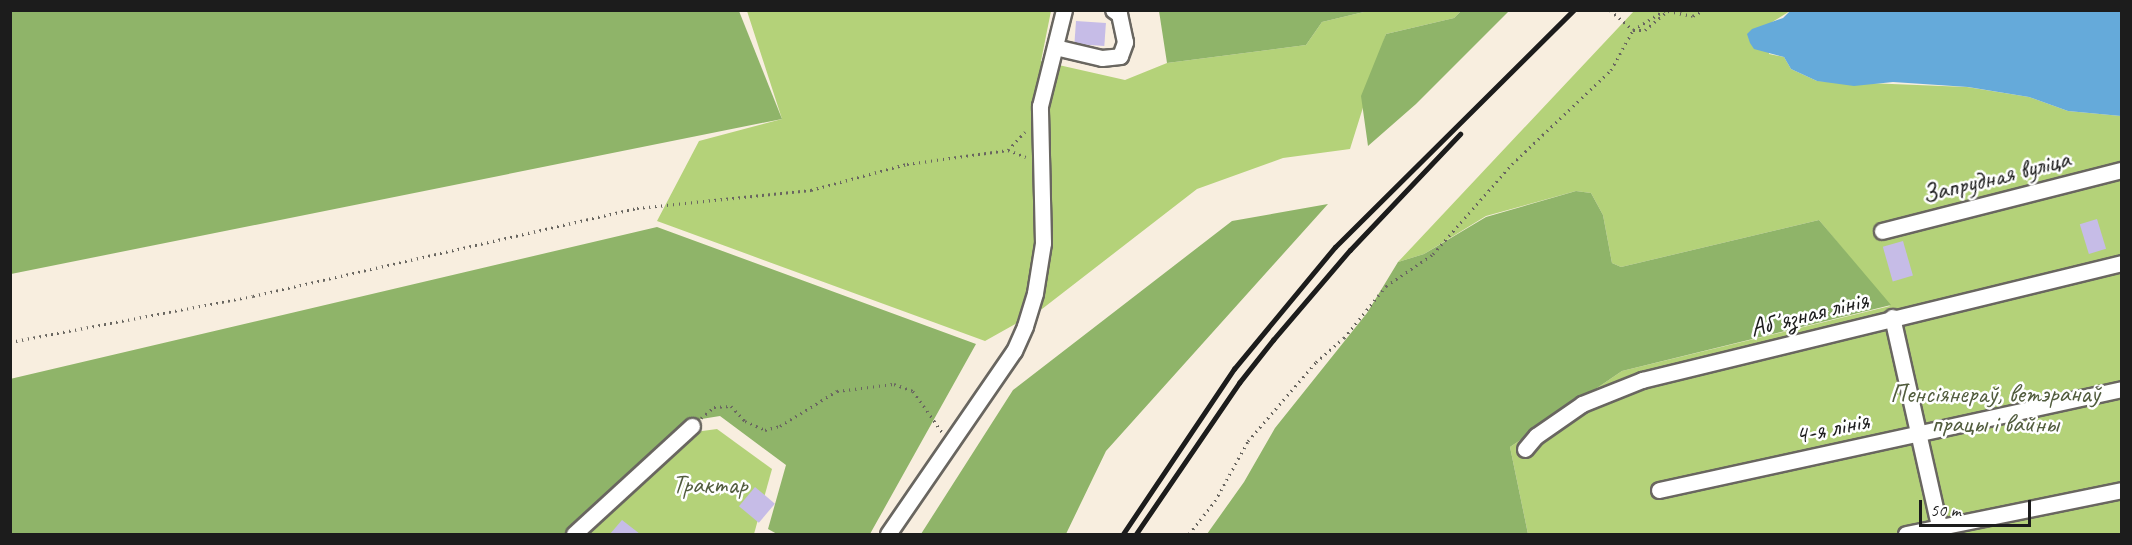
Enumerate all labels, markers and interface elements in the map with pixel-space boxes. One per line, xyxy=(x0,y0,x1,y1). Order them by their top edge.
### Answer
street label: Запрудная вуліца xyxy=(1919,144,2073,210)
street label: Абʼязная лінія xyxy=(1746,284,1872,344)
park label: Пенсіянераў, ветэранаў працы і вайны xyxy=(1890,378,2100,440)
street label: 4-я лінія xyxy=(1792,405,1872,451)
park label: Трактар xyxy=(672,469,748,501)
scale bar xyxy=(1922,488,2034,526)
text: 50 m xyxy=(1930,499,1961,521)

